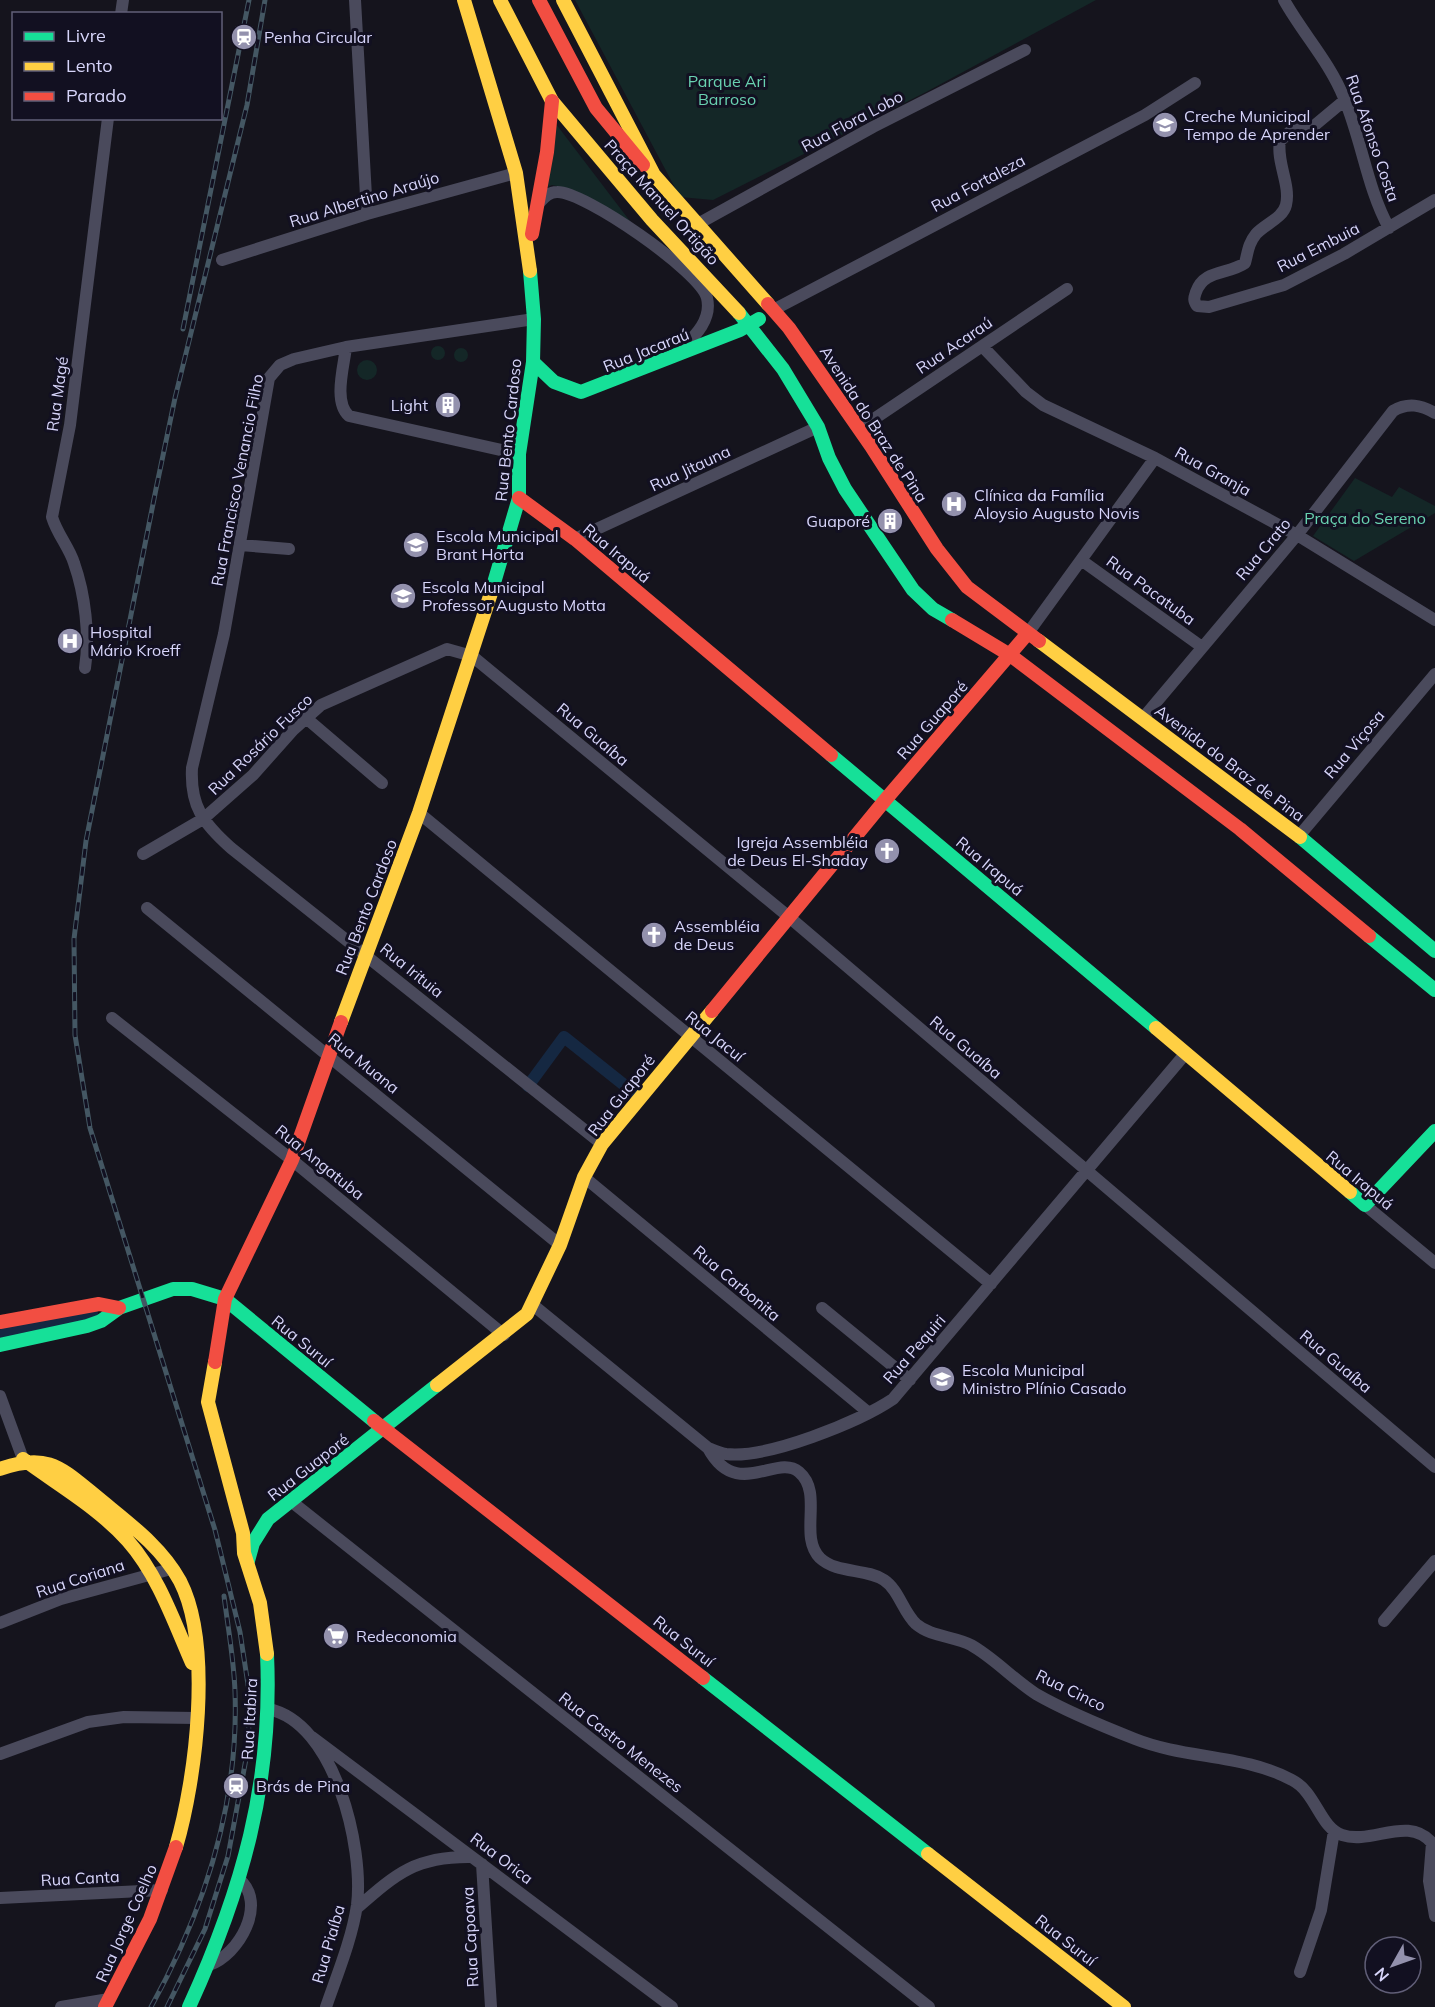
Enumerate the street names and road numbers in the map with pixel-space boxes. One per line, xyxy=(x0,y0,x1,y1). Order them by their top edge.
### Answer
street label: Rua Afonso Costa xyxy=(1342,72,1404,204)
street label: Rua Flora Lobo xyxy=(798,86,906,156)
street label: Praça Manuel Ortigão xyxy=(600,135,724,269)
street label: Rua Fortaleza xyxy=(928,150,1028,216)
street label: Rua Albertino Araújo xyxy=(287,167,441,231)
street label: Rua Embuia xyxy=(1273,218,1363,276)
street label: Rua Acaraú xyxy=(912,312,996,378)
street label: Rua Jacaraú xyxy=(600,324,692,376)
street label: Avenida do Braz de Pina xyxy=(816,342,932,506)
street label: Rua Magé xyxy=(42,355,72,433)
street label: Rua Bento Cardoso xyxy=(491,358,525,502)
street label: Rua Francisco Venancio Filho xyxy=(207,372,267,588)
street label: Rua Jitauna xyxy=(647,441,733,495)
street label: Rua Granja xyxy=(1171,442,1255,500)
street label: Rua Crato xyxy=(1231,514,1295,584)
street label: Rua Irapuá xyxy=(579,519,655,587)
street label: Rua Pacatuba xyxy=(1103,551,1199,629)
street label: Rua Guaporé xyxy=(892,677,972,763)
street label: Rua Rosário Fusco xyxy=(204,689,316,799)
street label: Rua Guaíba xyxy=(553,698,633,770)
street label: Avenida do Braz de Pina xyxy=(1151,700,1309,826)
street label: Rua Viçosa xyxy=(1320,706,1388,782)
street label: Rua Irapuá xyxy=(952,832,1028,900)
street label: Rua Bento Cardoso xyxy=(331,836,401,978)
street label: Rua Irituia xyxy=(376,938,448,1002)
street label: Rua Jacuí xyxy=(682,1006,749,1067)
street label: Rua Guaíba xyxy=(926,1011,1006,1083)
street label: Rua Muana xyxy=(324,1028,404,1098)
street label: Rua Guaporé xyxy=(583,1050,659,1140)
street label: Rua Angatuba xyxy=(272,1120,368,1204)
street label: Rua Irapuá xyxy=(1322,1146,1398,1214)
street label: Rua Carbonita xyxy=(689,1241,785,1325)
street label: Rua Pequiri xyxy=(879,1310,949,1388)
street label: Rua Suruí xyxy=(268,1311,337,1372)
street label: Rua Guaíba xyxy=(1296,1325,1376,1397)
street label: Rua Guaporé xyxy=(263,1429,353,1505)
street label: Rua Coriana xyxy=(33,1554,127,1602)
street label: Rua Suruí xyxy=(649,1611,720,1672)
street label: Rua Cinco xyxy=(1033,1665,1109,1715)
street label: Rua Itabira xyxy=(237,1677,261,1761)
street label: Rua Castro Menezes xyxy=(555,1687,687,1797)
street label: Rua Orica xyxy=(467,1828,537,1888)
street label: Rua Jorge Coelho xyxy=(91,1861,161,1985)
street label: Rua Canta xyxy=(40,1866,120,1890)
street label: Rua Capoava xyxy=(457,1886,483,1988)
street label: Rua Piaíba xyxy=(307,1902,349,1986)
street label: Rua Suruí xyxy=(1031,1910,1102,1971)

